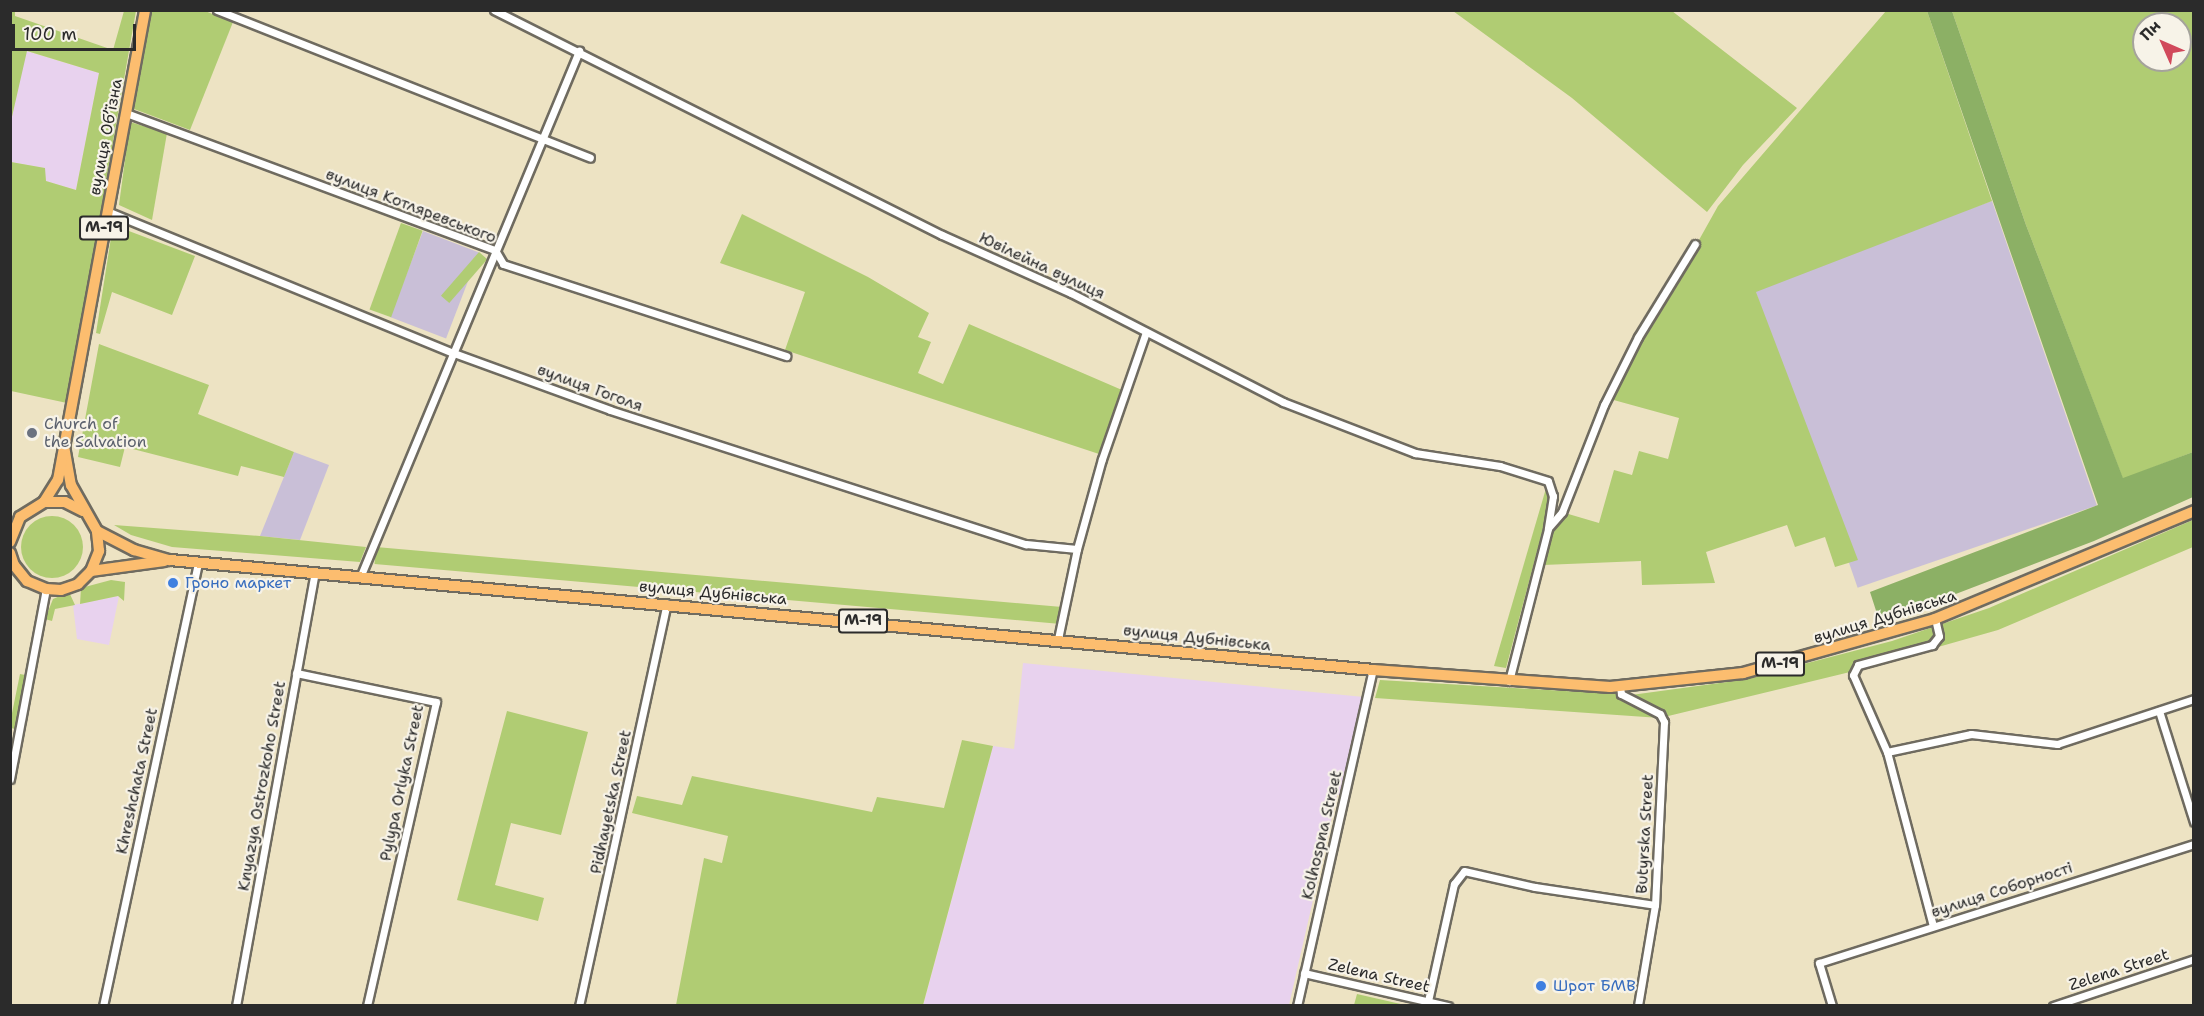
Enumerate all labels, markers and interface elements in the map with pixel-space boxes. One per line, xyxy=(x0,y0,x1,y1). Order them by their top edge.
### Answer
scale bar xyxy=(15,12,140,50)
north arrow xyxy=(2132,12,2192,72)
text: Пн xyxy=(2135,15,2165,45)
text: 100 m xyxy=(23,22,77,46)
street label: вулиця Об’їзна xyxy=(85,77,127,197)
street label: вулиця Котляревського xyxy=(323,165,499,247)
road number: М-19 xyxy=(78,216,130,240)
street label: Ювілейна вулиця xyxy=(976,228,1108,304)
street label: вулиця Гоголя xyxy=(535,360,645,416)
place label: Church of the Salvation xyxy=(44,414,146,452)
marker: Church of the Salvation xyxy=(25,426,39,440)
place label: Гроно маркет xyxy=(185,573,291,593)
marker: Гроно маркет xyxy=(166,576,180,590)
street label: вулиця Дубнівська xyxy=(638,577,788,609)
street label: вулиця Дубнівська xyxy=(1811,586,1959,648)
road number: М-19 xyxy=(838,609,888,633)
street label: вулиця Дубнівська xyxy=(1122,621,1272,655)
road number: М-19 xyxy=(1754,652,1806,676)
street label: Knyazya Ostrozkoho Street xyxy=(234,679,290,893)
street label: Pylypa Orlyka Street xyxy=(376,703,428,863)
street label: Khreshchata Street xyxy=(112,706,162,856)
street label: Pidhayetska Street xyxy=(586,728,636,876)
street label: Kolhospna Street xyxy=(1298,768,1346,902)
street label: Butyrska Street xyxy=(1632,774,1658,894)
street label: вулиця Соборності xyxy=(1929,858,2075,922)
street label: Zelena Street xyxy=(2067,945,2171,995)
street label: Zelena Street xyxy=(1326,955,1432,997)
place label: Шрот БМВ xyxy=(1553,976,1636,996)
marker: Шрот БМВ xyxy=(1534,979,1548,993)

